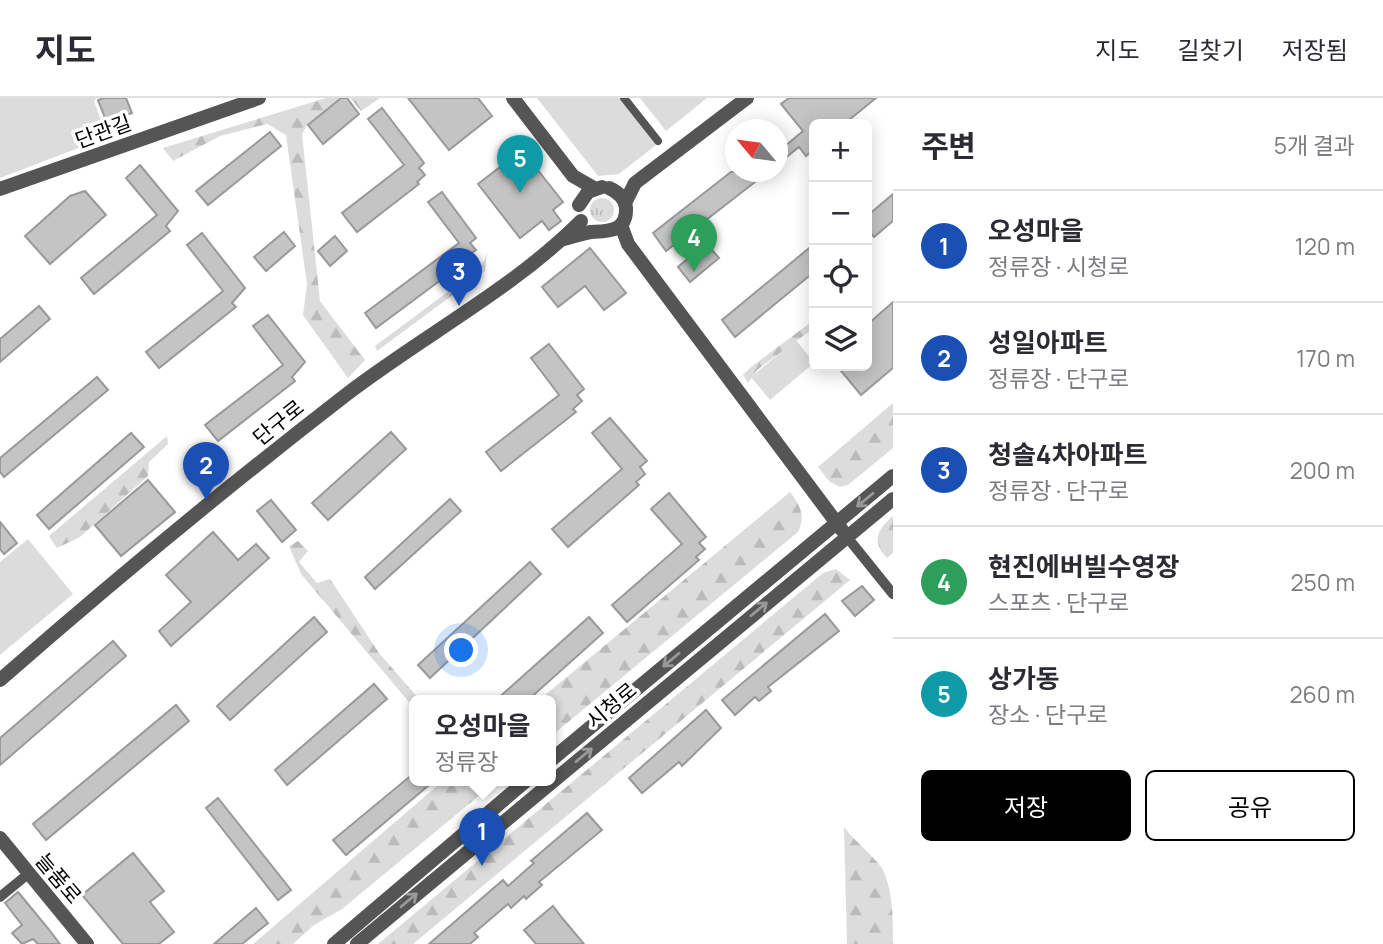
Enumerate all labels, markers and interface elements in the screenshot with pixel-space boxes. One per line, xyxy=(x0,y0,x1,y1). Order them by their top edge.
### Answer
text: 지도 xyxy=(35,27,96,72)
text: 지도 xyxy=(1095,33,1140,66)
text: 길찾기 xyxy=(1178,33,1244,66)
text: 저장됨 xyxy=(1282,33,1348,66)
street label: 단관길 xyxy=(71,108,135,154)
north arrow xyxy=(725,119,788,182)
map controls xyxy=(809,119,872,371)
button: + xyxy=(809,119,872,182)
text: 주변 xyxy=(921,125,976,166)
text: 5개 결과 xyxy=(1274,129,1355,161)
pin: 5 xyxy=(497,135,543,193)
button: − xyxy=(809,182,872,245)
text: 오성마을 xyxy=(988,212,1084,248)
pin: 4 xyxy=(671,214,717,272)
text: 1 xyxy=(939,230,949,262)
text: 120 m xyxy=(1295,230,1355,262)
button: locate xyxy=(809,245,872,308)
pin: 3 xyxy=(436,248,482,306)
text: 정류장 · 시청로 xyxy=(988,250,1129,282)
button: layers xyxy=(809,308,872,371)
text: 성일아파트 xyxy=(988,324,1108,360)
text: 2 xyxy=(937,342,951,374)
text: 170 m xyxy=(1296,342,1355,374)
text: 정류장 · 단구로 xyxy=(988,362,1129,394)
street label: 단구로 xyxy=(247,393,309,451)
text: 청솔4차아파트 xyxy=(988,436,1147,472)
pin: 2 xyxy=(183,442,229,500)
text: 3 xyxy=(937,454,951,486)
text: 200 m xyxy=(1290,454,1355,486)
text: 정류장 · 단구로 xyxy=(988,474,1129,506)
one-way arrow xyxy=(856,492,874,507)
text: 현진에버빌수영장 xyxy=(988,548,1179,584)
text: 4 xyxy=(937,566,951,598)
text: 250 m xyxy=(1290,566,1355,598)
text: 스포츠 · 단구로 xyxy=(988,586,1129,618)
one-way arrow xyxy=(750,602,768,618)
your location xyxy=(444,633,478,667)
one-way arrow xyxy=(662,652,680,668)
text: 상가동 xyxy=(988,660,1060,696)
street label: 시청로 xyxy=(580,676,642,734)
text: 5 xyxy=(937,678,951,710)
text: 260 m xyxy=(1289,678,1355,710)
popup xyxy=(409,695,556,786)
text: 장소 · 단구로 xyxy=(988,698,1108,730)
text: 오성마을 xyxy=(435,707,530,743)
text: 정류장 xyxy=(435,745,498,777)
one-way arrow xyxy=(574,747,592,762)
button: 저장 xyxy=(921,770,1131,841)
button: 공유 xyxy=(1145,770,1355,841)
pin: 1 xyxy=(459,808,505,866)
street label: 늘품로 xyxy=(30,847,88,909)
one-way arrow xyxy=(400,892,418,908)

